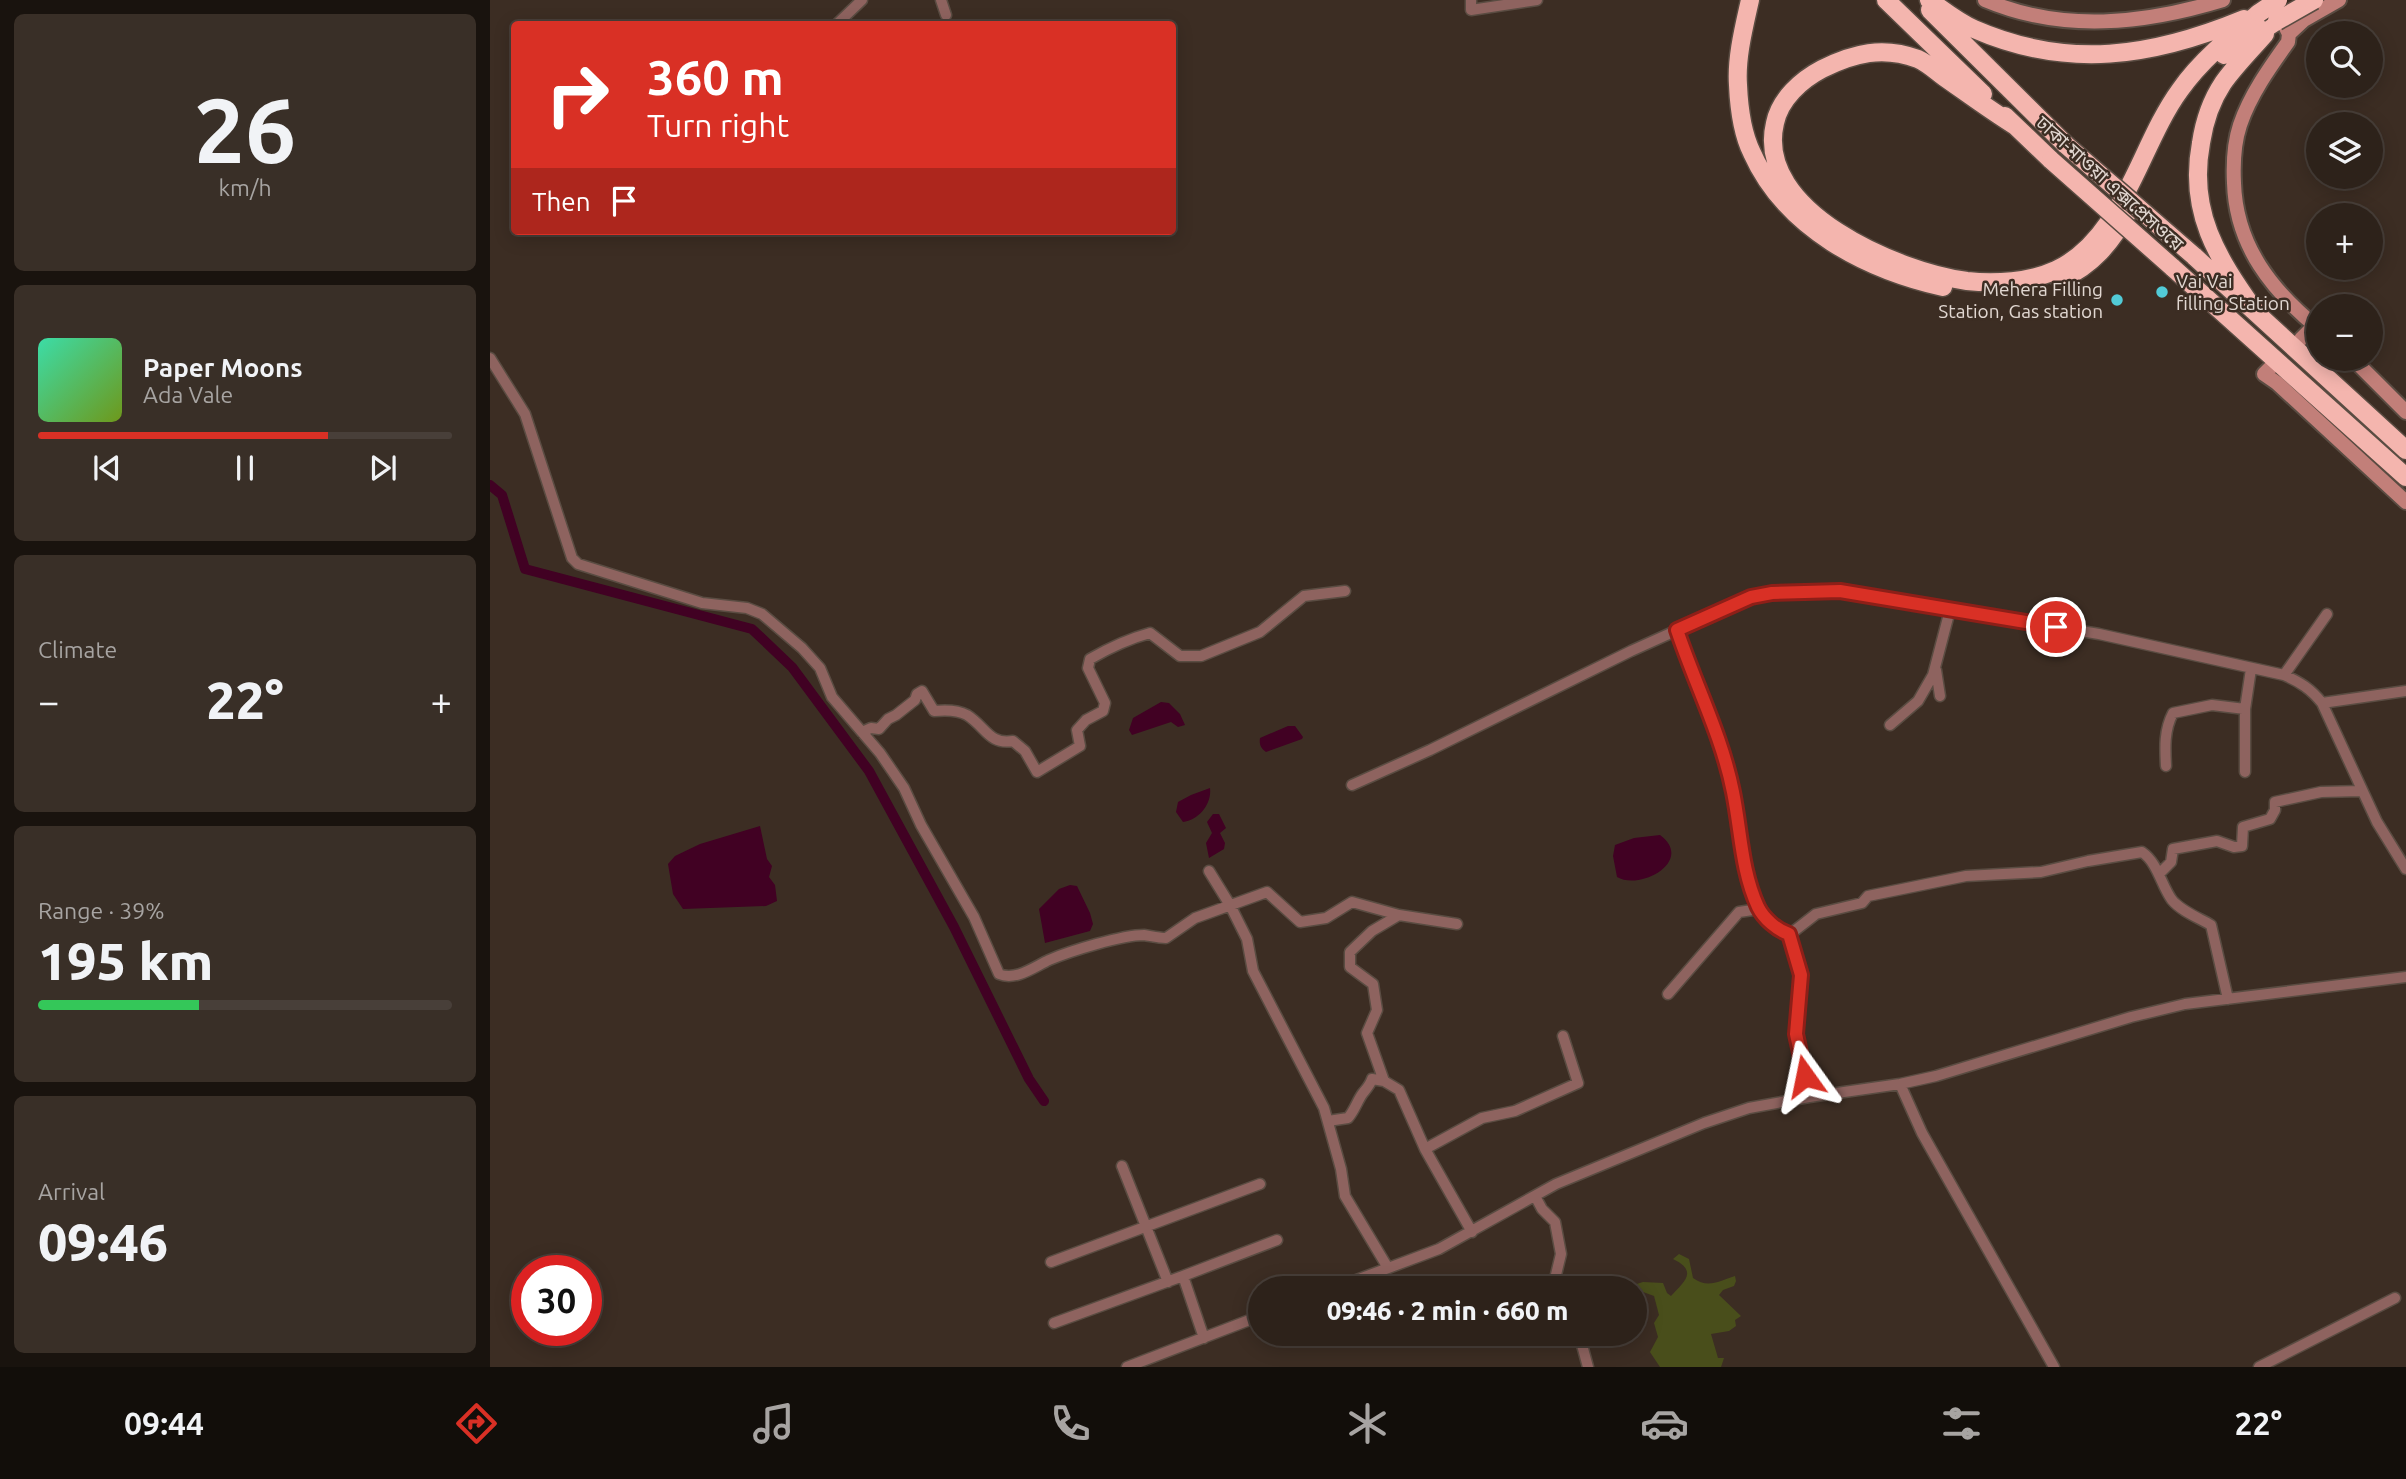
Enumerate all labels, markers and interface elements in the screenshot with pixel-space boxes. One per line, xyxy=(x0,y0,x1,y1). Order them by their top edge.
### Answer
map controls xyxy=(2306,21,2383,371)
button: search xyxy=(2306,21,2383,98)
icon: right xyxy=(532,49,623,140)
text: 360 m xyxy=(647,49,784,104)
text: 26 xyxy=(194,78,296,180)
text: Turn right xyxy=(647,107,789,143)
street label: ঢাকা-মাওয়া এক্সপ্রেসওয়ে xyxy=(2031,111,2189,256)
button: layers xyxy=(2306,112,2383,189)
text: km/h xyxy=(218,175,272,200)
icon: arrive xyxy=(605,182,643,220)
text: Then xyxy=(532,187,591,216)
button: + xyxy=(2306,203,2383,280)
place label: Vai Vai filling Station xyxy=(2176,270,2290,314)
place label: Mehera Filling Station, Gas station xyxy=(1938,278,2103,322)
marker: Vai Vai filling Station xyxy=(2154,284,2170,300)
marker: Mehera Filling Station, Gas station xyxy=(2109,292,2125,308)
button: − xyxy=(2306,294,2383,371)
text: Paper Moons xyxy=(143,353,302,382)
text: Ada Vale xyxy=(143,382,233,407)
icon: previous xyxy=(88,449,126,487)
icon: pause xyxy=(226,449,264,487)
icon: next xyxy=(364,449,402,487)
pin xyxy=(2026,597,2086,657)
icon: arrive xyxy=(2037,608,2075,646)
text: Climate xyxy=(38,637,117,662)
text: 22° xyxy=(206,671,284,729)
text: − xyxy=(38,680,59,722)
text: + xyxy=(431,680,452,722)
text: Range · 39% xyxy=(38,898,165,923)
text: 195 km xyxy=(38,932,213,990)
position arrow xyxy=(1768,1039,1842,1113)
text: Arrival xyxy=(38,1179,105,1204)
text: 09:46 xyxy=(38,1213,168,1271)
speed limit sign: 30 xyxy=(511,1255,602,1346)
text: 09:46 · 2 min · 660 m xyxy=(1327,1296,1568,1325)
icon: directions xyxy=(452,1399,501,1448)
icon: music xyxy=(749,1399,798,1448)
icon: phone xyxy=(1046,1399,1095,1448)
icon: climate xyxy=(1343,1399,1392,1448)
icon: car xyxy=(1640,1399,1689,1448)
icon: filters xyxy=(1937,1399,1986,1448)
text: 09:44 xyxy=(124,1405,204,1441)
text: 22° xyxy=(2235,1405,2282,1441)

